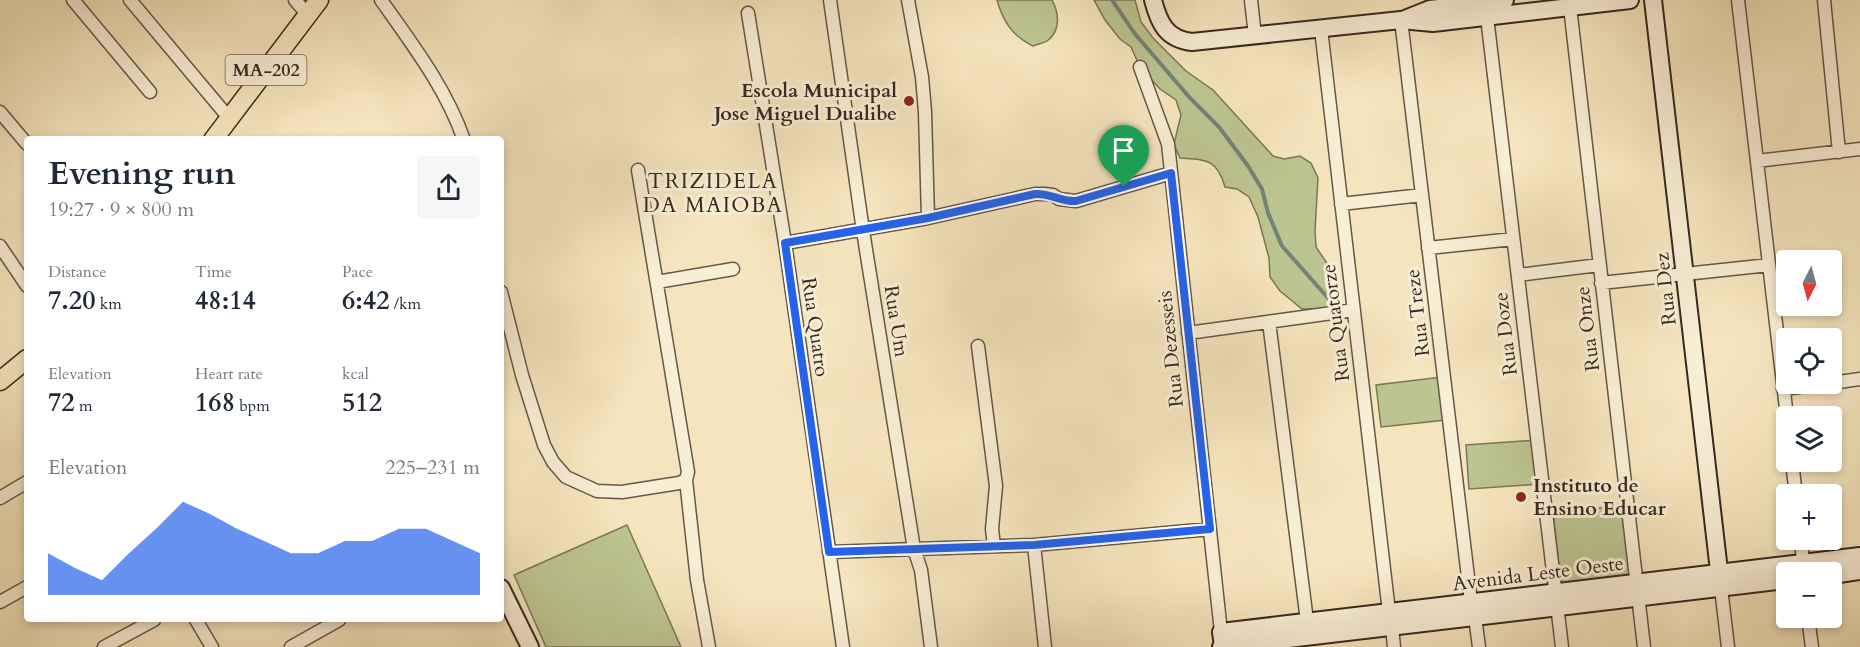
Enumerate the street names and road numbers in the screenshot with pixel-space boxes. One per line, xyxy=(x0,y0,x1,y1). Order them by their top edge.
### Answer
road number: MA-202 xyxy=(226,55,306,85)
street label: Rua Dez xyxy=(1648,251,1683,327)
street label: Rua Quatorze xyxy=(1315,263,1356,383)
street label: Rua Treze xyxy=(1399,268,1436,358)
street label: Rua Quatro xyxy=(795,276,836,379)
street label: Rua Um xyxy=(878,283,915,359)
street label: Rua Onze xyxy=(1569,285,1606,373)
street label: Rua Dezesseis xyxy=(1151,289,1190,409)
street label: Rua Doze xyxy=(1487,291,1524,377)
street label: Avenida Leste Oeste xyxy=(1451,550,1625,597)

